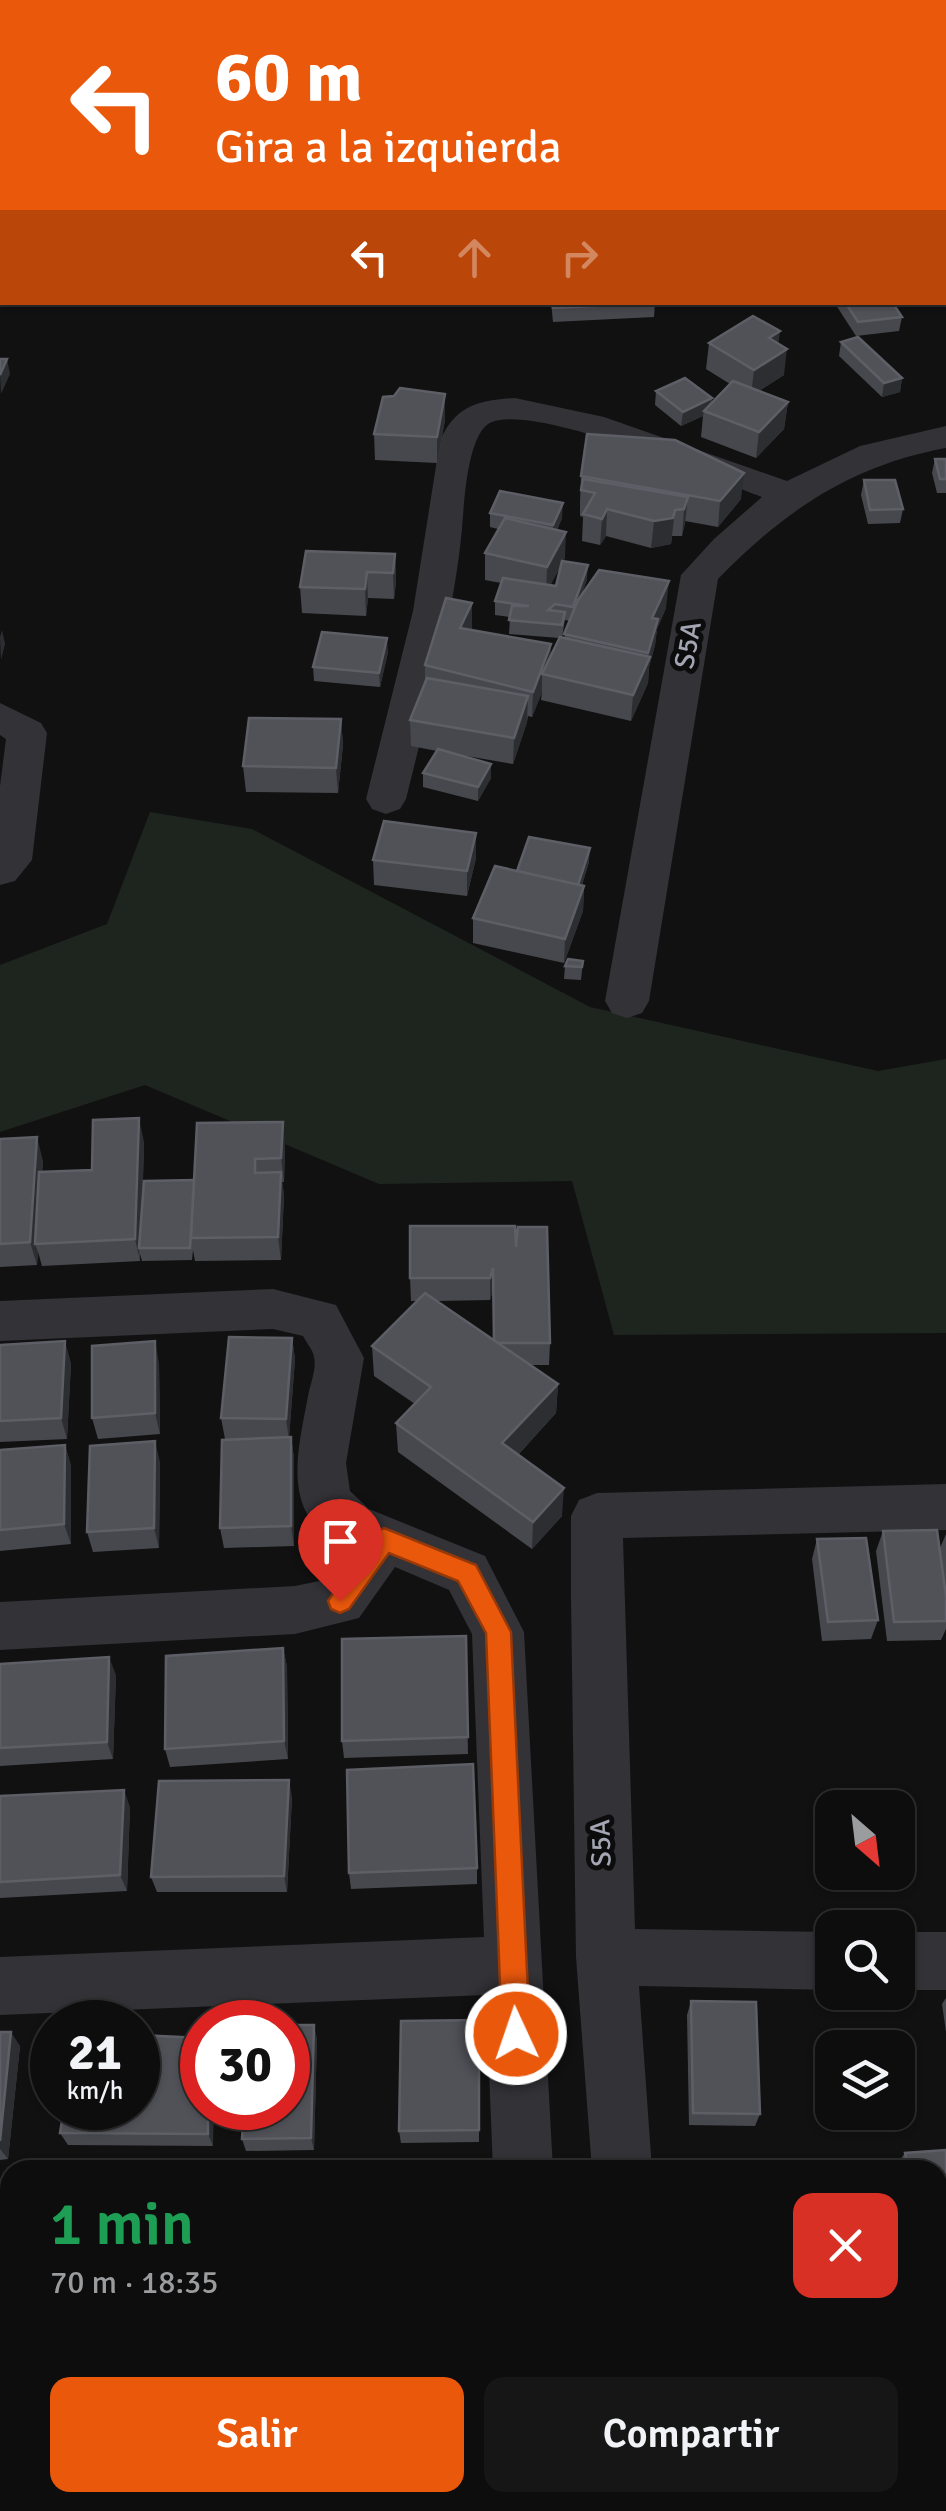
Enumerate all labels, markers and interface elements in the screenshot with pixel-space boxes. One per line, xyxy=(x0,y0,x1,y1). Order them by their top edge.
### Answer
text: 60 m xyxy=(215,34,363,120)
icon: left xyxy=(50,40,180,170)
text: Gira a la izquierda xyxy=(215,120,562,175)
icon: left xyxy=(342,230,397,285)
icon: ahead xyxy=(447,230,502,285)
icon: right xyxy=(552,230,607,285)
street label: S5A xyxy=(667,619,709,671)
pin xyxy=(298,1499,383,1602)
icon: arrive xyxy=(313,1514,368,1569)
north arrow xyxy=(815,1790,915,1890)
map controls xyxy=(815,1790,915,2130)
street label: S5A xyxy=(583,1819,619,1867)
button: search xyxy=(815,1910,915,2010)
position arrow xyxy=(464,1982,568,2086)
speed limit sign: 30 xyxy=(180,2000,310,2130)
text: 21 xyxy=(68,2022,122,2084)
button: layers xyxy=(815,2030,915,2130)
text: km/h xyxy=(67,2075,123,2106)
text: 1 min xyxy=(50,2188,194,2262)
button: close xyxy=(793,2193,898,2298)
text: 70 m · 18:35 xyxy=(50,2263,219,2302)
button: Salir xyxy=(50,2377,464,2492)
button: Compartir xyxy=(484,2377,898,2492)

